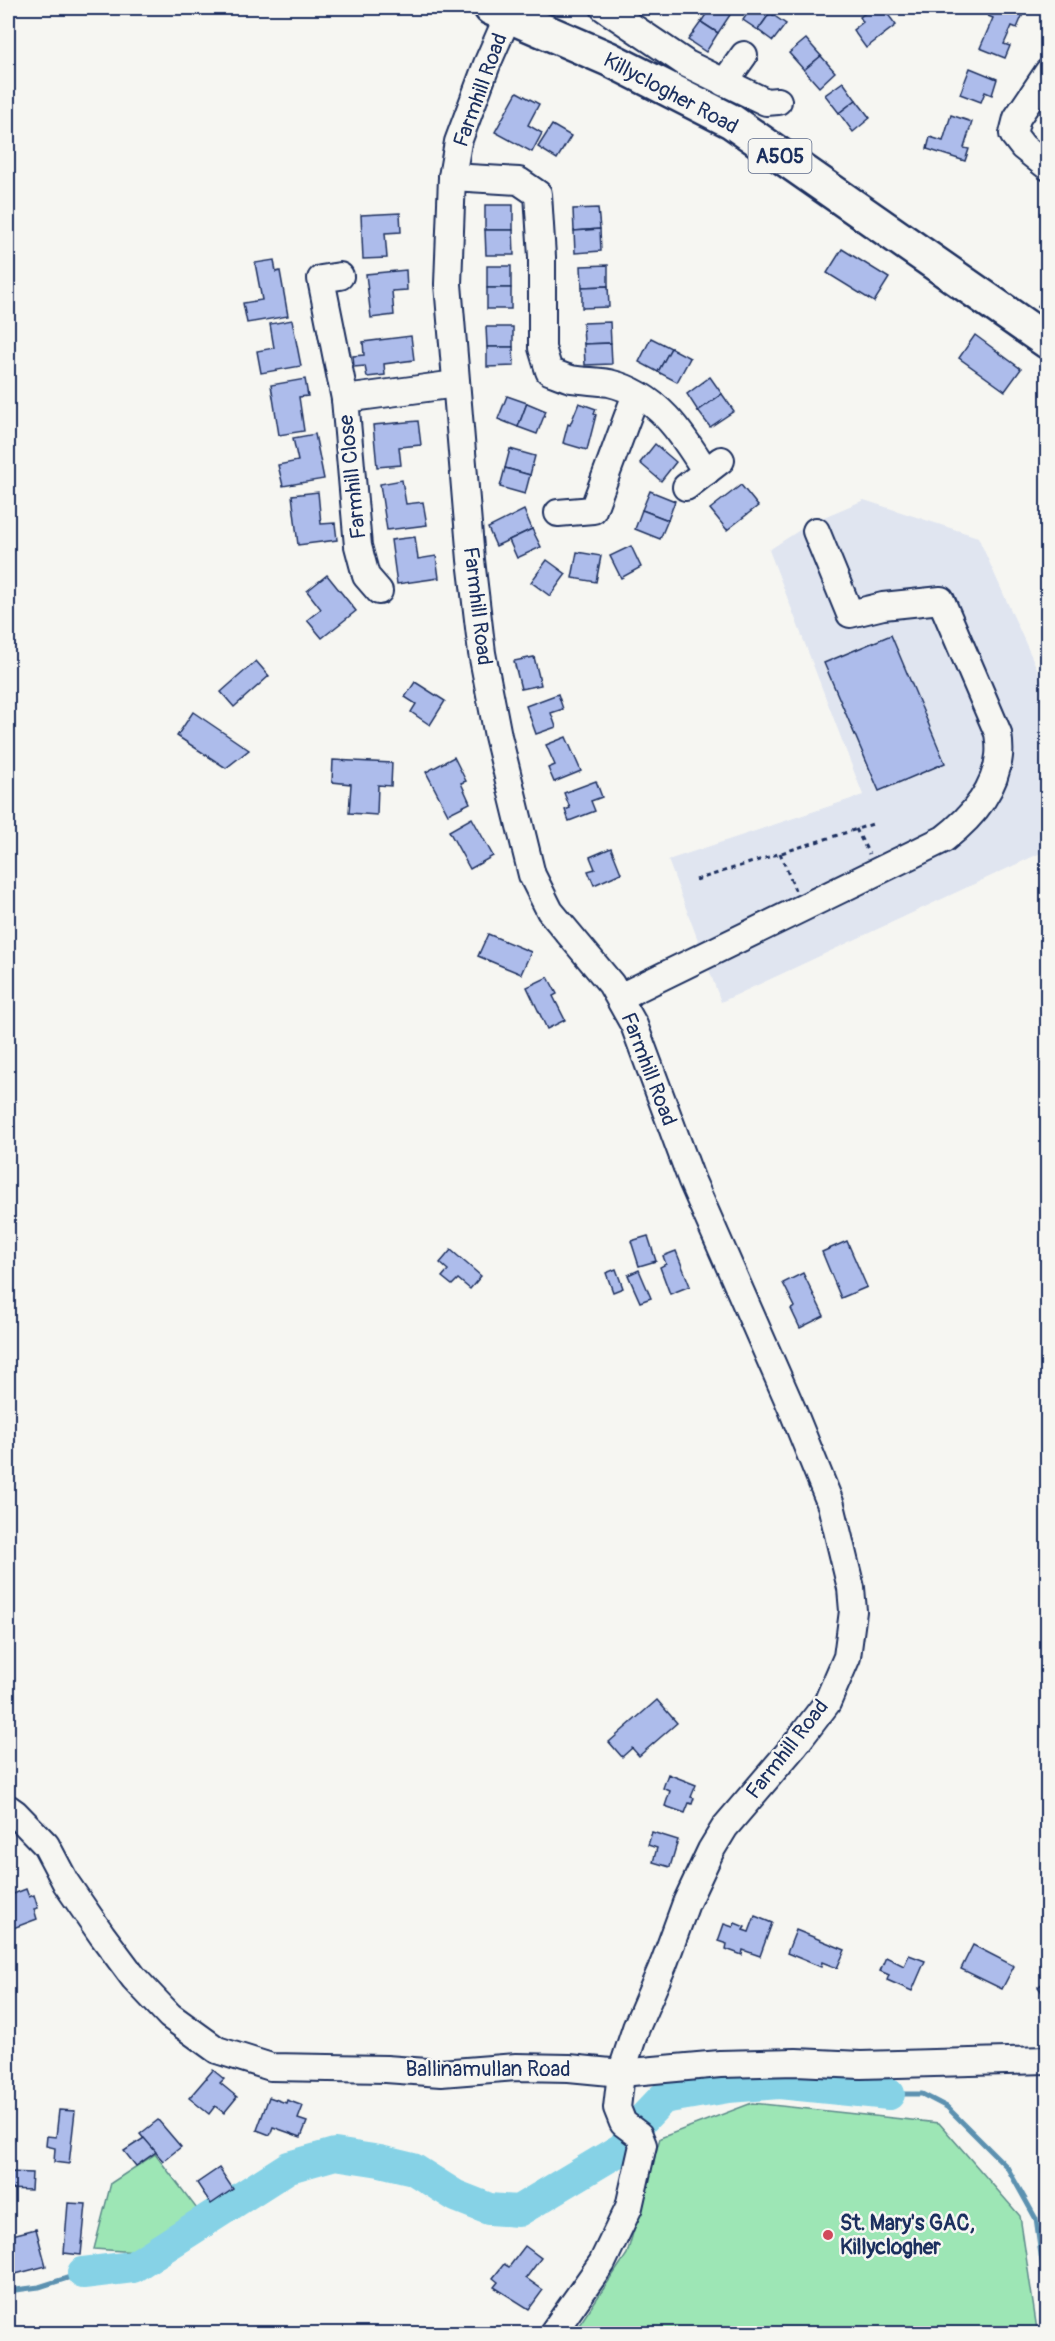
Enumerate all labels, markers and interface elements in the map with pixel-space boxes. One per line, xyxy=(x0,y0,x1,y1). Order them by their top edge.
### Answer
street label: Farmhill Road xyxy=(447,30,514,151)
street label: Killyclogher Road xyxy=(599,47,743,140)
road number: A505 xyxy=(748,139,812,173)
street label: Farmhill Close xyxy=(332,413,372,540)
street label: Farmhill Road xyxy=(457,545,498,667)
street label: Farmhill Road xyxy=(615,1009,682,1130)
street label: Farmhill Road xyxy=(740,1694,835,1805)
street label: Ballinamullan Road xyxy=(405,2056,571,2083)
place label: St. Mary's GAC, Killyclogher xyxy=(840,2210,975,2261)
marker: St. Mary's GAC, Killyclogher xyxy=(821,2228,835,2242)

